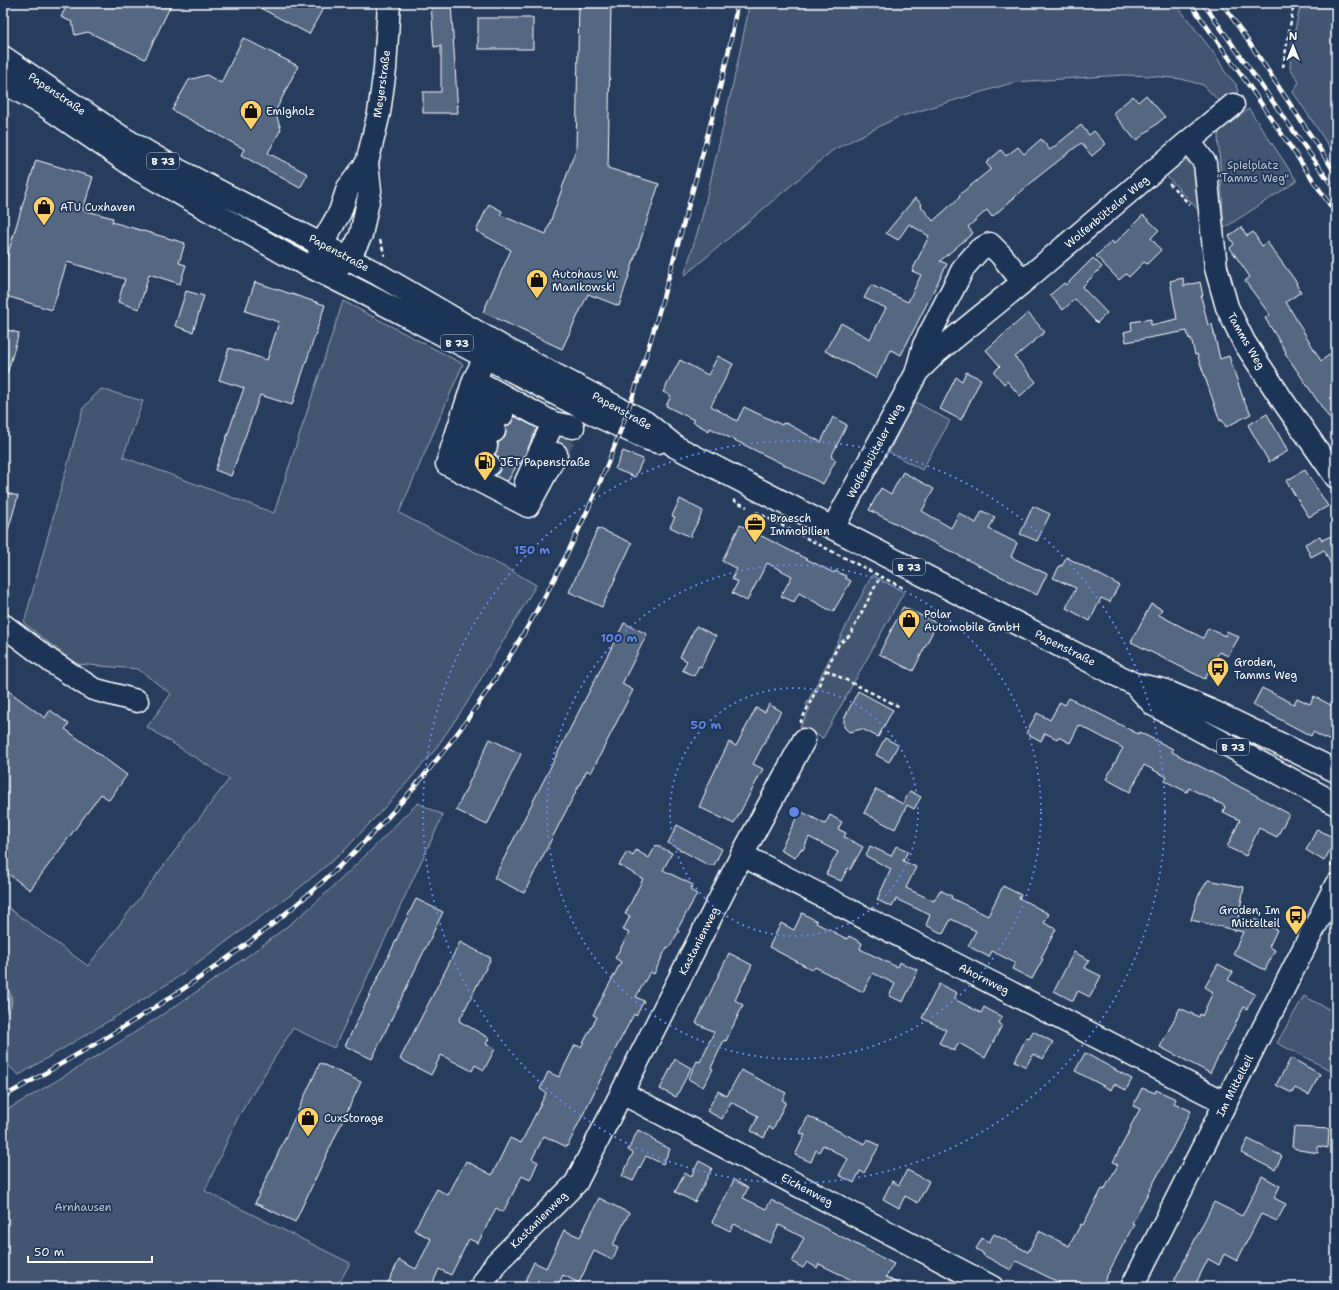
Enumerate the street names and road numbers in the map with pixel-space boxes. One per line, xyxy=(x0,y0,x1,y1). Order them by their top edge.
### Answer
street label: Meyerstraße xyxy=(370,49,394,119)
street label: Papenstraße xyxy=(25,69,89,119)
road number: B 73 xyxy=(147,153,179,169)
street label: Wolfenbütteler Weg xyxy=(1062,172,1152,252)
street label: Papenstraße xyxy=(306,231,372,275)
street label: Tamms Weg xyxy=(1224,310,1268,372)
road number: B 73 xyxy=(441,335,473,351)
street label: Papenstraße xyxy=(589,388,655,434)
street label: Wolfenbütteler Weg xyxy=(844,401,907,501)
road number: B 73 xyxy=(893,559,925,575)
street label: Papenstraße xyxy=(1032,626,1098,670)
road number: B 73 xyxy=(1217,739,1249,755)
street label: Kastanienweg xyxy=(675,904,723,978)
street label: Ahornweg xyxy=(956,960,1012,998)
street label: Im Mittelteil xyxy=(1213,1052,1257,1120)
street label: Eichenweg xyxy=(778,1170,836,1210)
street label: Kastanienweg xyxy=(507,1188,571,1252)

